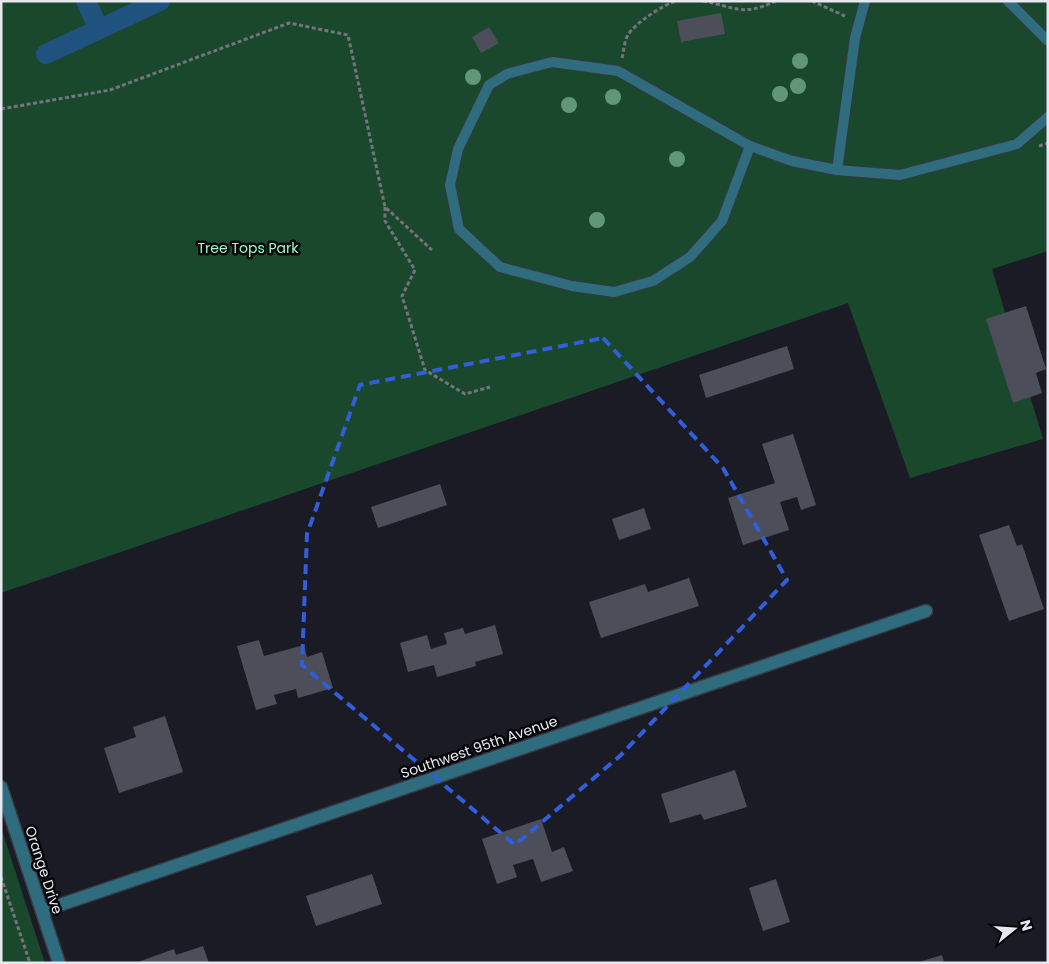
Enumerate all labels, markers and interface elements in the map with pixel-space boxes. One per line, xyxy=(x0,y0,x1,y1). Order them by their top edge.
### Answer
park label: Tree Tops Park xyxy=(198,238,299,258)
street label: Southwest 95th Avenue xyxy=(398,711,560,783)
street label: Orange Drive xyxy=(20,823,68,917)
north arrow xyxy=(989,904,1039,954)
text: N xyxy=(1015,917,1038,933)

